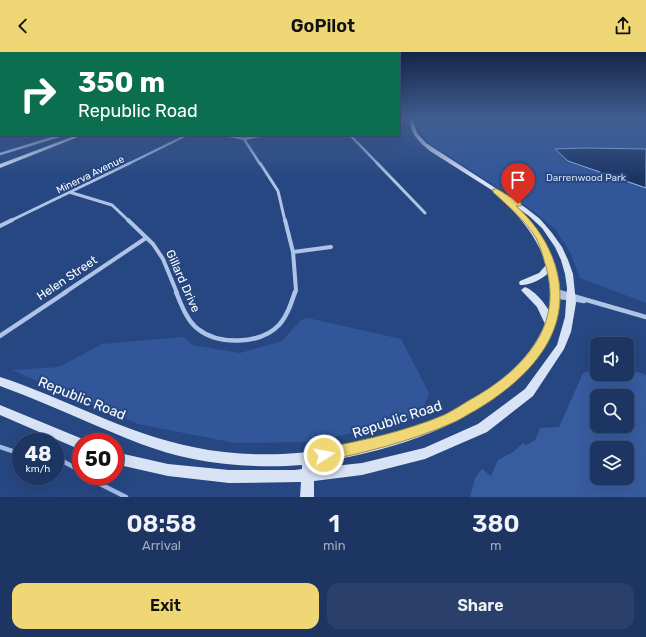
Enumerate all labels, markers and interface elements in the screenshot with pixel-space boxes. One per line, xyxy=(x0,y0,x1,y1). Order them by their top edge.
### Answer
icon: back xyxy=(12,15,34,37)
text: GoPilot xyxy=(291,15,355,37)
icon: share xyxy=(612,15,634,37)
text: 350 m xyxy=(78,66,165,99)
icon: right xyxy=(12,68,64,120)
text: Republic Road xyxy=(78,100,198,122)
street label: Minerva Avenue xyxy=(55,153,127,196)
pin xyxy=(501,163,535,204)
icon: arrive xyxy=(507,169,529,191)
park label: Darrenwood Park xyxy=(546,172,627,184)
street label: Gillard Drive xyxy=(163,248,203,315)
street label: Helen Street xyxy=(34,253,100,303)
map controls xyxy=(590,337,634,485)
button: sound xyxy=(590,337,634,381)
street label: Republic Road xyxy=(35,373,128,424)
button: search xyxy=(590,389,634,433)
street label: Republic Road xyxy=(350,397,444,442)
speed limit sign: 50 xyxy=(72,433,124,485)
position arrow xyxy=(303,434,345,476)
button: layers xyxy=(590,441,634,485)
text: 48 xyxy=(24,442,52,466)
text: km/h xyxy=(26,463,50,475)
text: 08:58 xyxy=(126,510,196,538)
text: 1 xyxy=(328,510,340,538)
text: 380 xyxy=(472,510,520,538)
text: Arrival xyxy=(142,538,181,553)
text: min xyxy=(323,538,346,553)
text: m xyxy=(490,538,502,553)
button: Exit xyxy=(12,583,319,629)
button: Share xyxy=(327,583,634,629)

